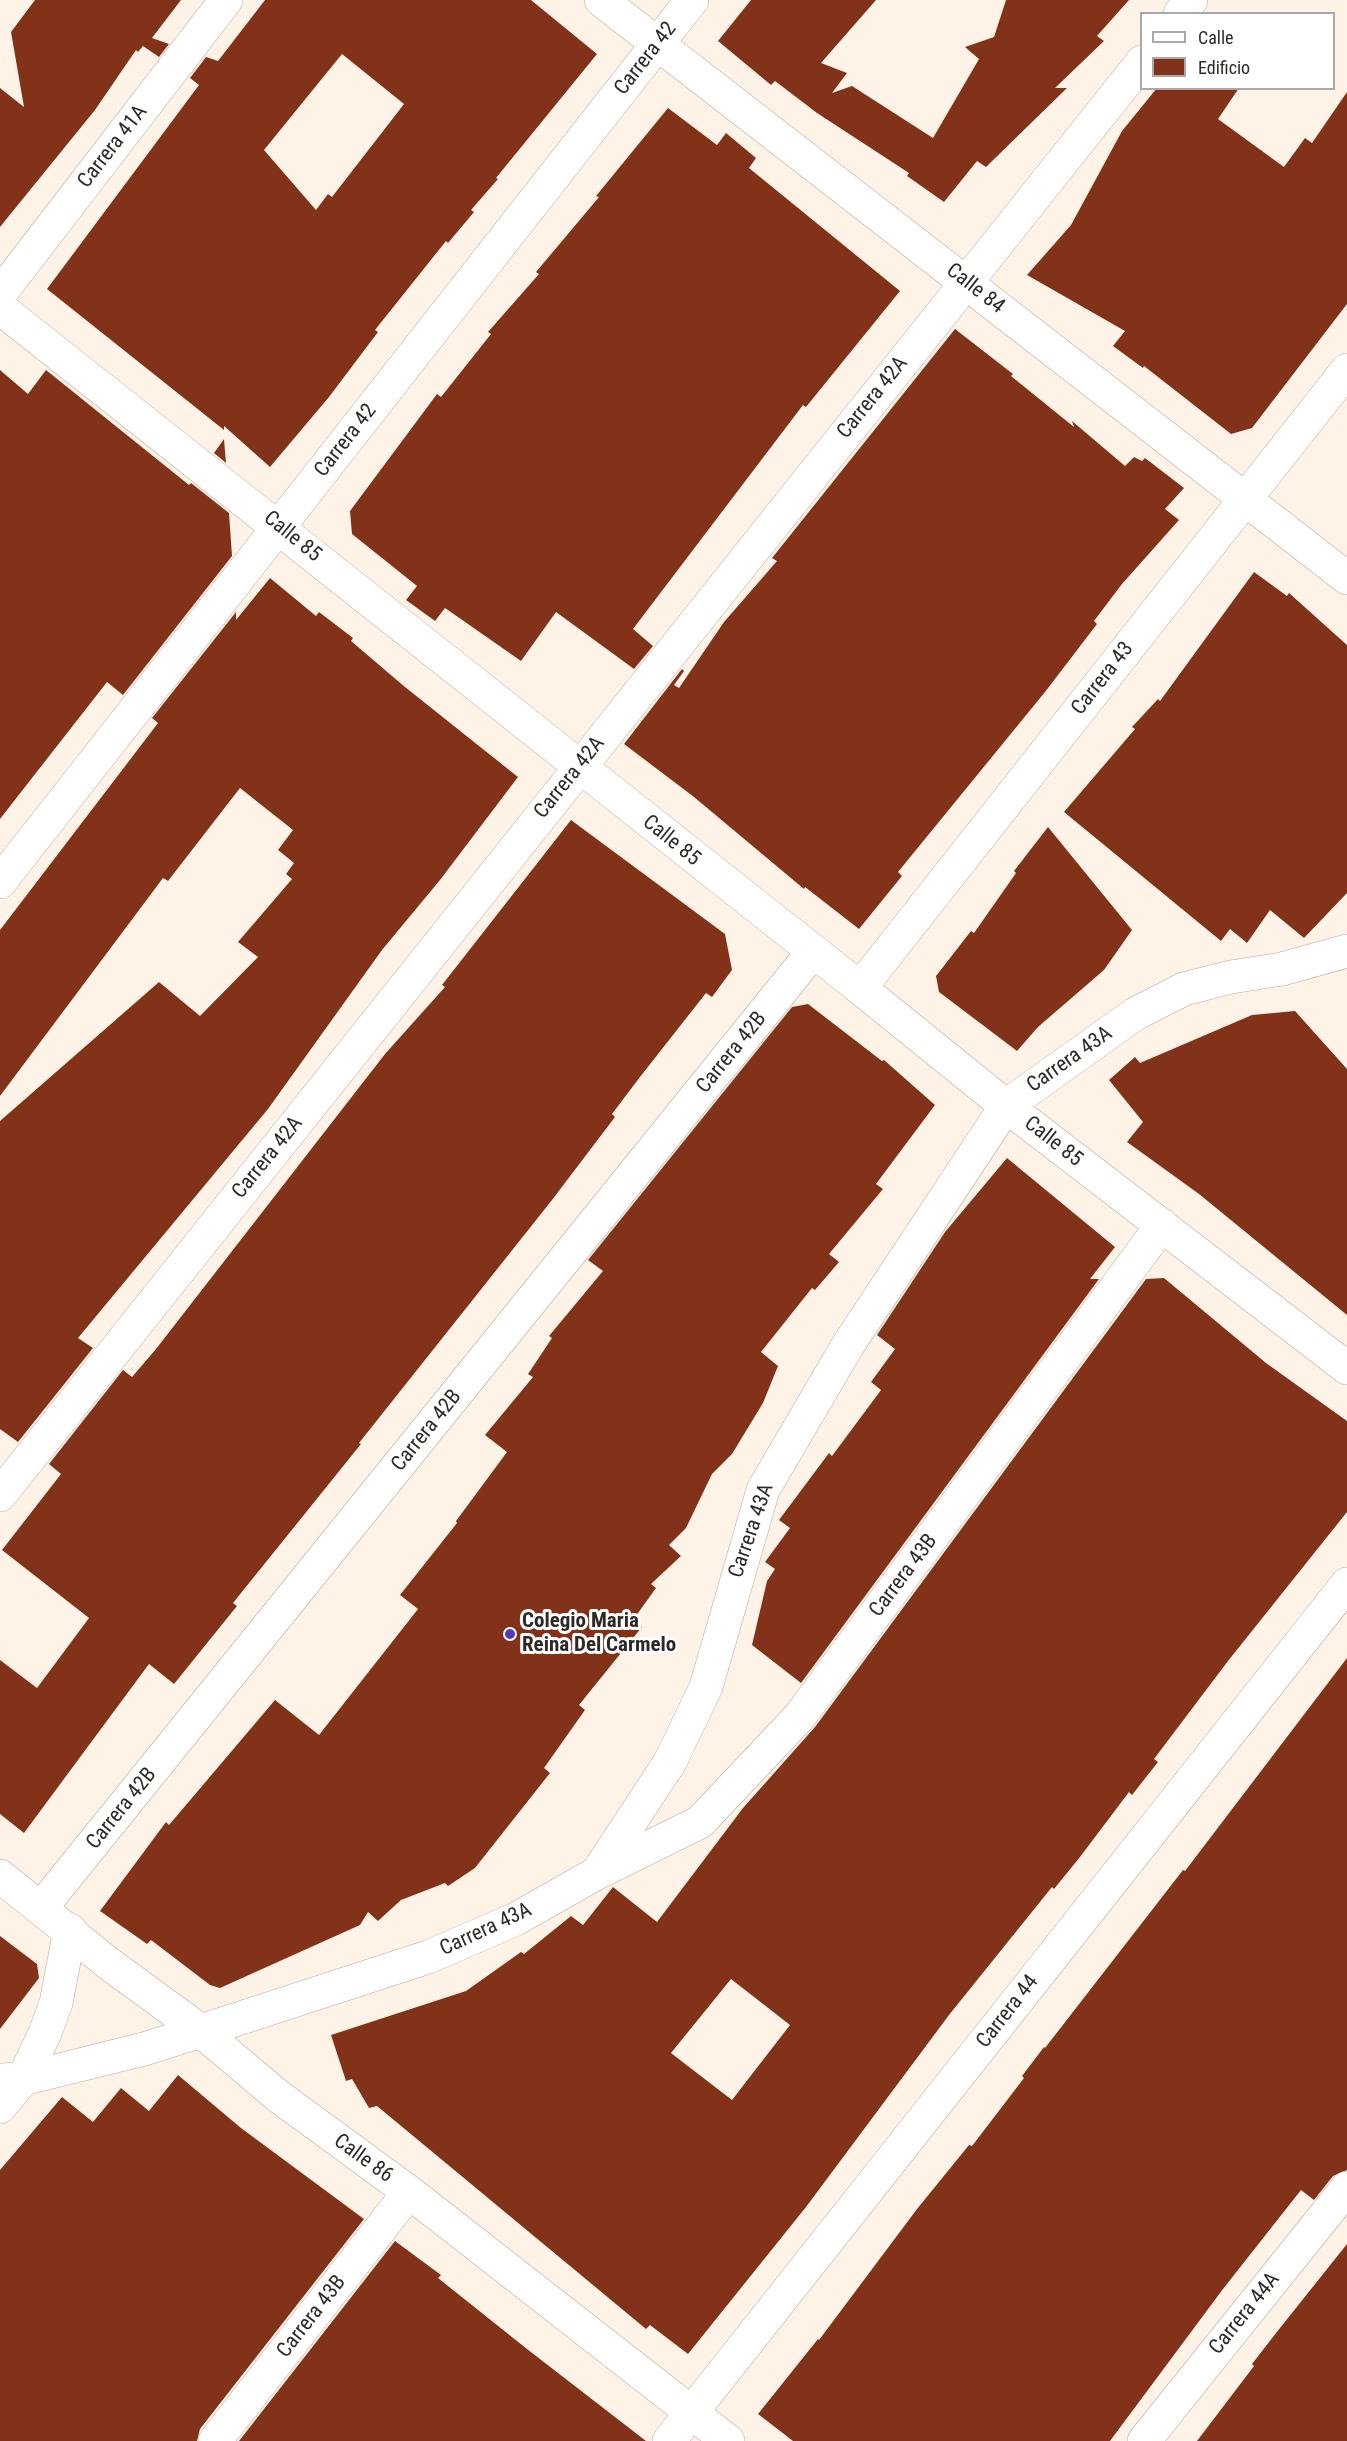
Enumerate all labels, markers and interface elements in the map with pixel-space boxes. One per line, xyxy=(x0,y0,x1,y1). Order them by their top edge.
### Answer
legend xyxy=(1140,12,1335,90)
street label: Carrera 42 xyxy=(610,17,682,101)
text: Calle xyxy=(1198,27,1234,48)
text: Edificio xyxy=(1198,57,1250,78)
street label: Carrera 41A xyxy=(73,101,153,193)
street label: Calle 84 xyxy=(941,258,1009,320)
street label: Carrera 42A xyxy=(832,352,914,444)
street label: Carrera 42 xyxy=(310,399,382,483)
street label: Calle 85 xyxy=(258,506,326,568)
street label: Carrera 43 xyxy=(1067,637,1139,721)
street label: Carrera 42A xyxy=(529,732,611,824)
street label: Calle 85 xyxy=(637,810,705,872)
street label: Carrera 42B xyxy=(692,1007,772,1099)
street label: Carrera 43A xyxy=(1023,1022,1117,1098)
street label: Calle 85 xyxy=(1019,1111,1087,1173)
street label: Carrera 42A xyxy=(227,1112,309,1204)
street label: Carrera 42B xyxy=(387,1385,467,1477)
street label: Carrera 43A xyxy=(724,1481,780,1581)
street label: Carrera 43B xyxy=(865,1529,943,1623)
place label: Colegio Maria Reina Del Carmelo xyxy=(522,1609,676,1659)
marker: Colegio Maria Reina Del Carmelo xyxy=(503,1627,517,1641)
street label: Carrera 42B xyxy=(82,1763,162,1855)
street label: Carrera 43A xyxy=(436,1898,536,1962)
street label: Carrera 44 xyxy=(972,1970,1044,2054)
street label: Calle 86 xyxy=(328,2129,398,2189)
street label: Carrera 44A xyxy=(1204,2268,1286,2360)
street label: Carrera 43B xyxy=(272,2271,352,2363)

